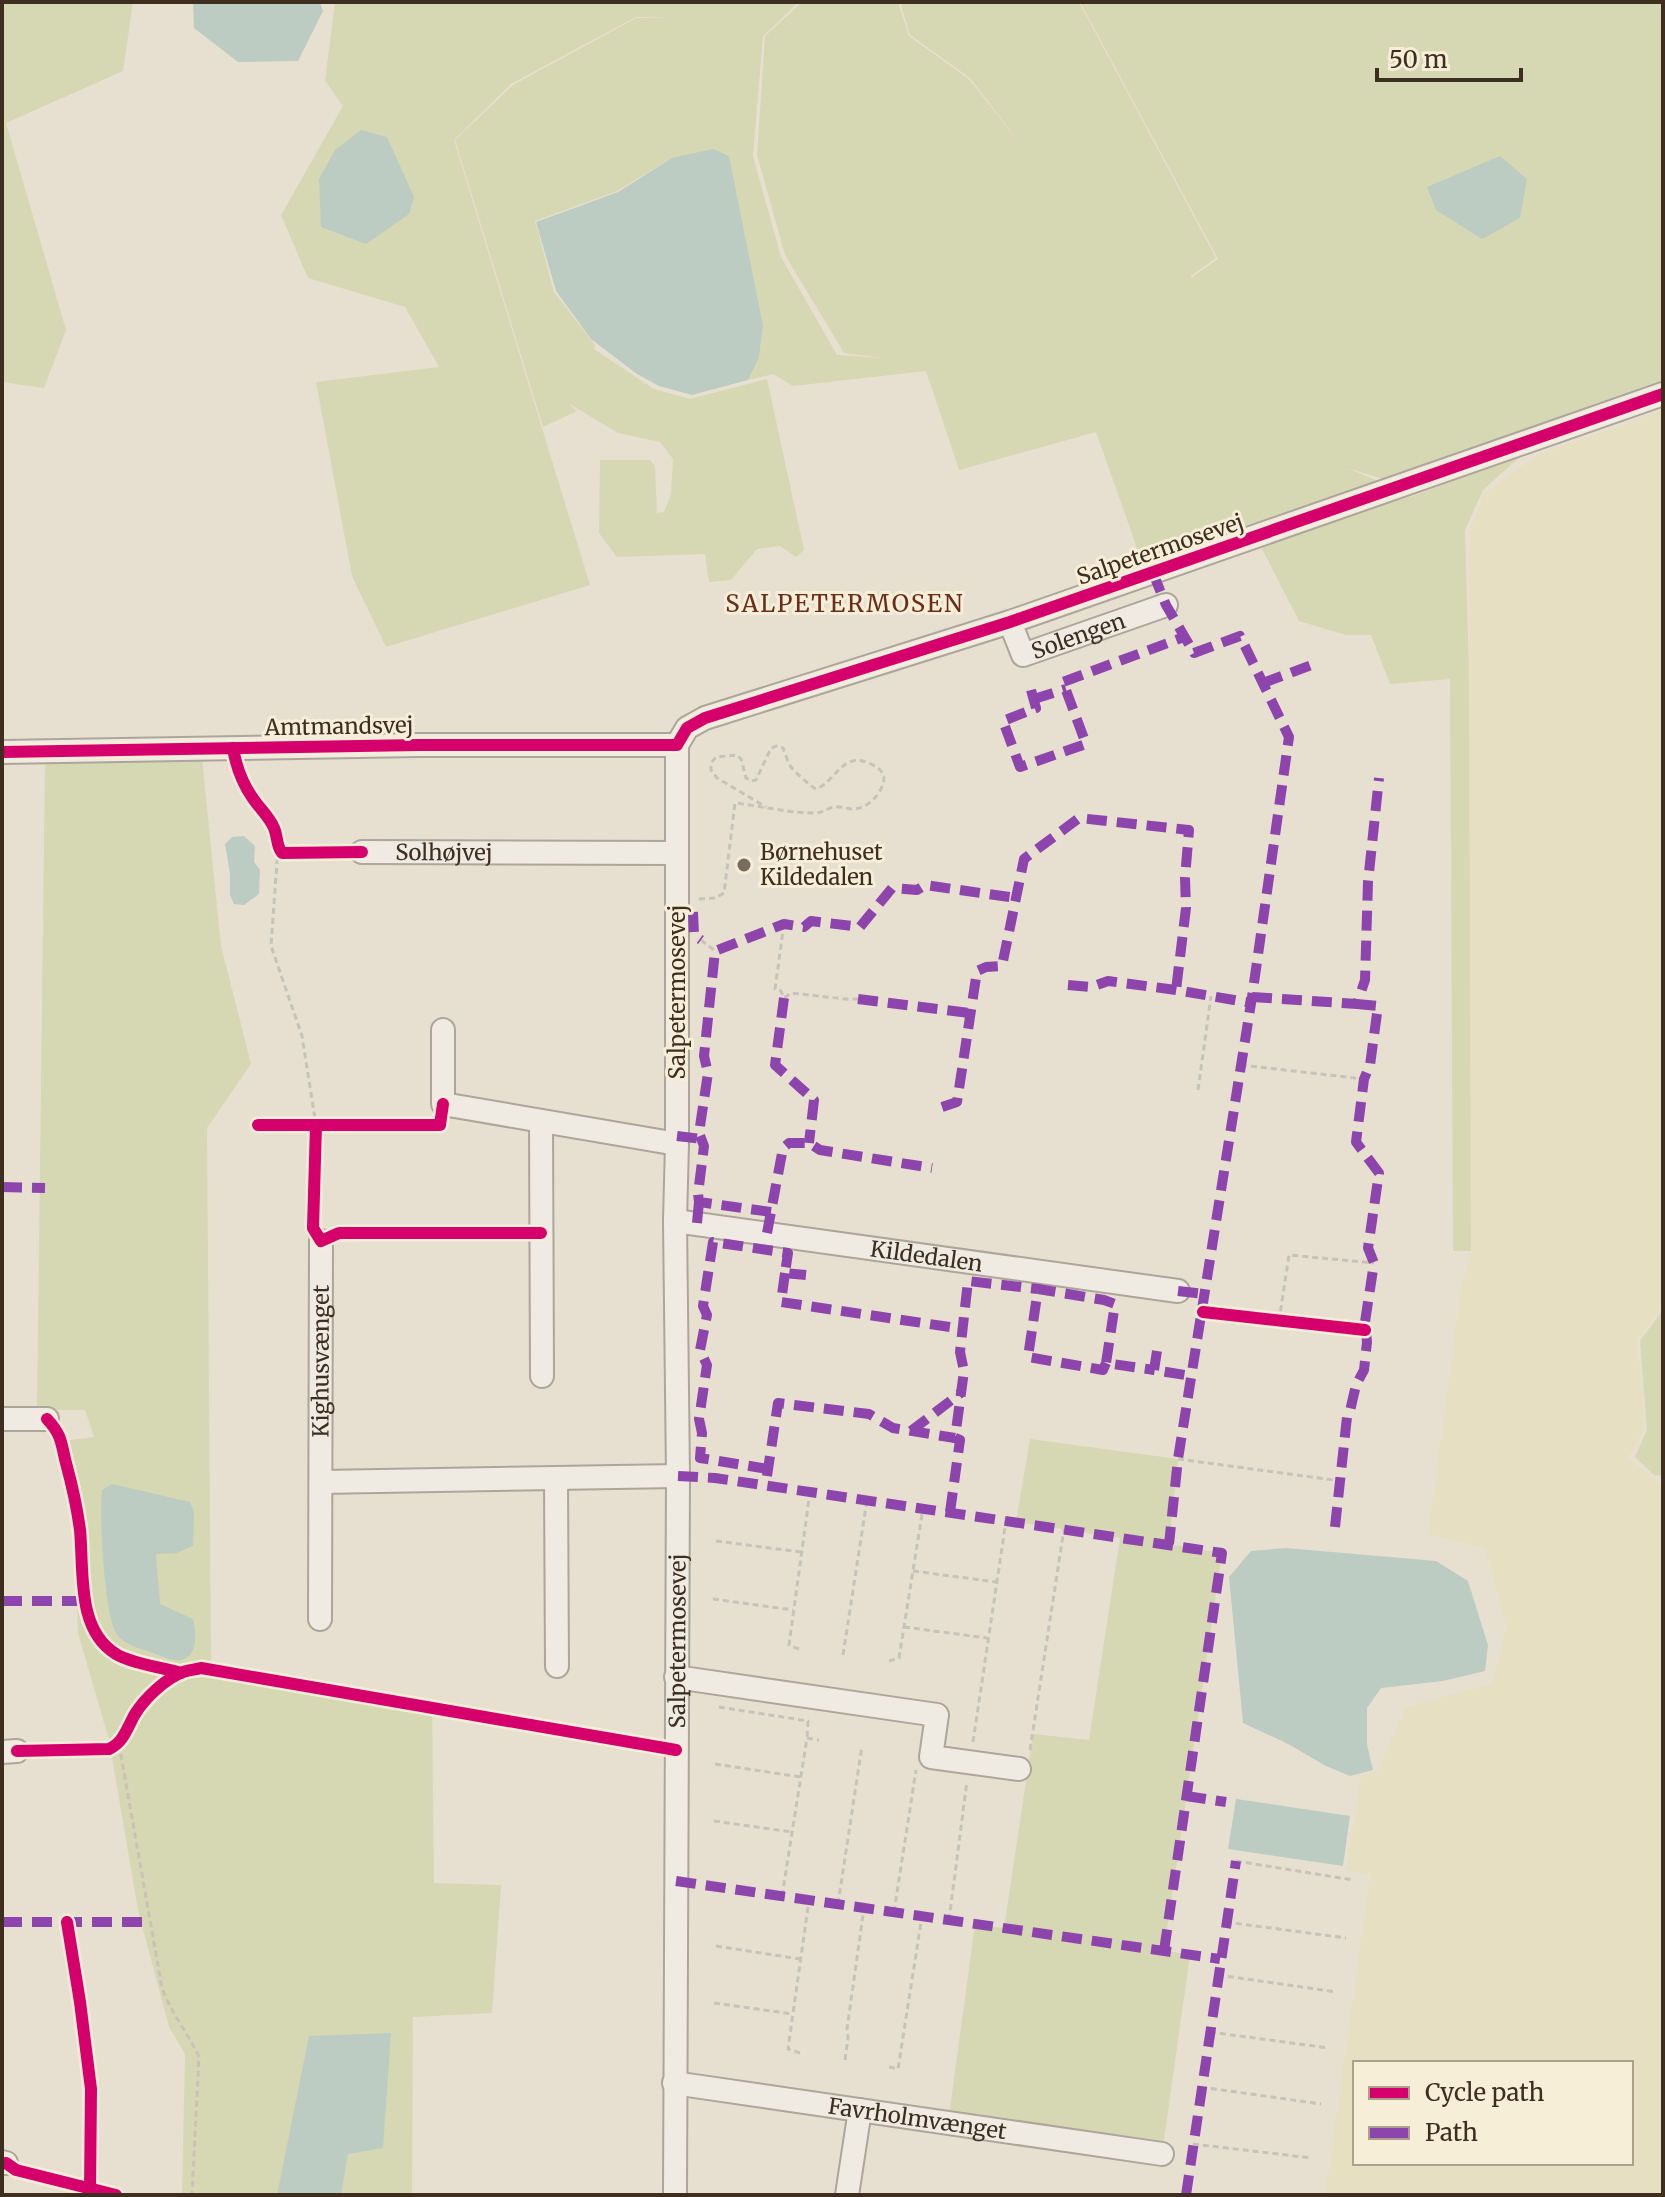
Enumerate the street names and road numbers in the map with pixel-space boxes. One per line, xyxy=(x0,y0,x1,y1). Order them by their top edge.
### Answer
street label: Salpetermosevej xyxy=(1073,507,1247,591)
street label: Solengen xyxy=(1027,606,1129,665)
street label: Amtmandsvej xyxy=(263,711,414,741)
street label: Solhøjvej xyxy=(395,838,493,866)
street label: Salpetermosevej xyxy=(663,905,691,1079)
street label: Kildedalen xyxy=(869,1234,985,1278)
street label: Kighusvænget xyxy=(306,1284,335,1437)
street label: Salpetermosevej xyxy=(663,1553,692,1729)
street label: Favrholmvænget xyxy=(826,2092,1009,2145)

